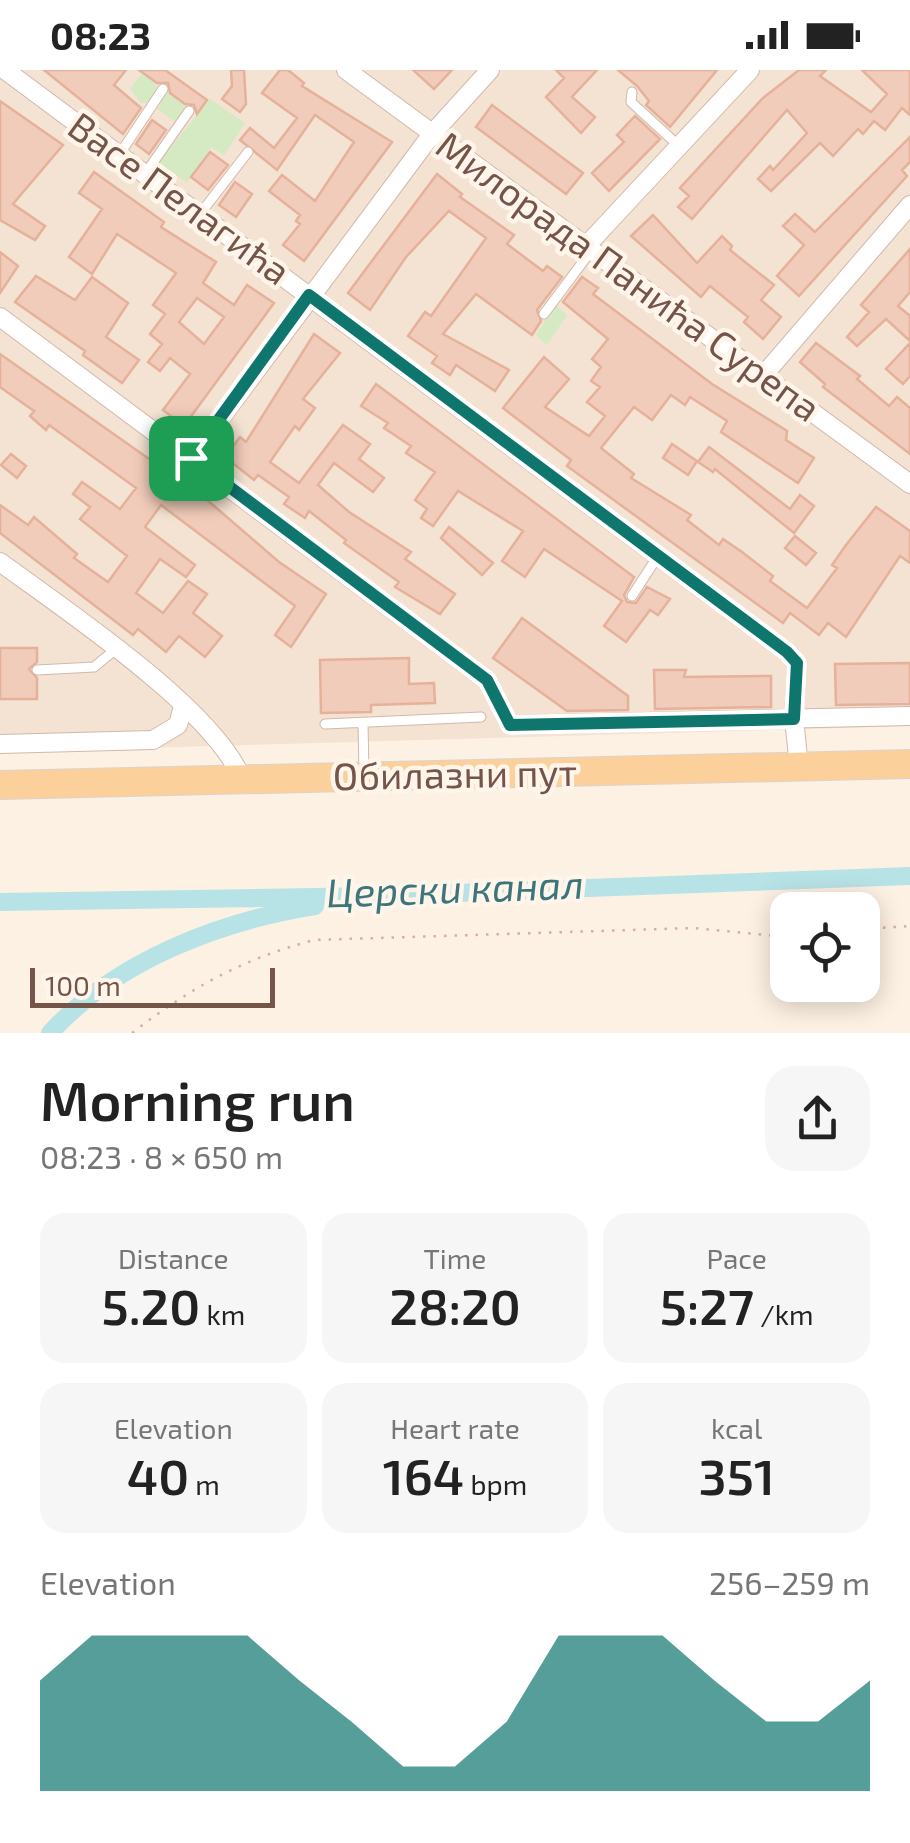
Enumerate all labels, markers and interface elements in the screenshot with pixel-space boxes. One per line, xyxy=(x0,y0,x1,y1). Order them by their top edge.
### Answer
text: 08:23 xyxy=(50,12,151,58)
street label: Васе Пелагића xyxy=(60,101,300,293)
street label: Милорада Панића Сурепа xyxy=(428,121,830,430)
pin xyxy=(149,416,234,501)
icon: arrive xyxy=(164,431,219,486)
street label: Обилазни пут xyxy=(332,748,577,798)
water label: Церски канал xyxy=(325,859,584,915)
map controls xyxy=(770,892,880,1002)
button: locate xyxy=(770,892,880,1002)
scale bar xyxy=(30,963,275,1008)
text: 100 m xyxy=(45,968,121,1002)
text: Morning run xyxy=(40,1066,355,1132)
button: share xyxy=(765,1066,870,1171)
text: 08:23 · 8 × 650 m xyxy=(40,1137,283,1175)
text: Distance xyxy=(118,1241,229,1275)
text: Time xyxy=(424,1241,486,1275)
text: Pace xyxy=(707,1241,767,1275)
text: 5.20 xyxy=(101,1275,200,1335)
text: 28:20 xyxy=(389,1275,521,1335)
text: 5:27 xyxy=(660,1275,754,1335)
text: km xyxy=(200,1297,245,1331)
text: /km xyxy=(754,1297,814,1331)
text: Elevation xyxy=(114,1411,233,1445)
text: Heart rate xyxy=(390,1411,520,1445)
text: kcal xyxy=(711,1411,762,1445)
text: 40 xyxy=(127,1445,189,1505)
text: 164 xyxy=(383,1445,464,1505)
text: 351 xyxy=(699,1445,775,1505)
text: m xyxy=(189,1467,220,1501)
text: bpm xyxy=(464,1467,527,1501)
text: Elevation xyxy=(40,1563,176,1601)
text: 256–259 m xyxy=(709,1563,870,1601)

